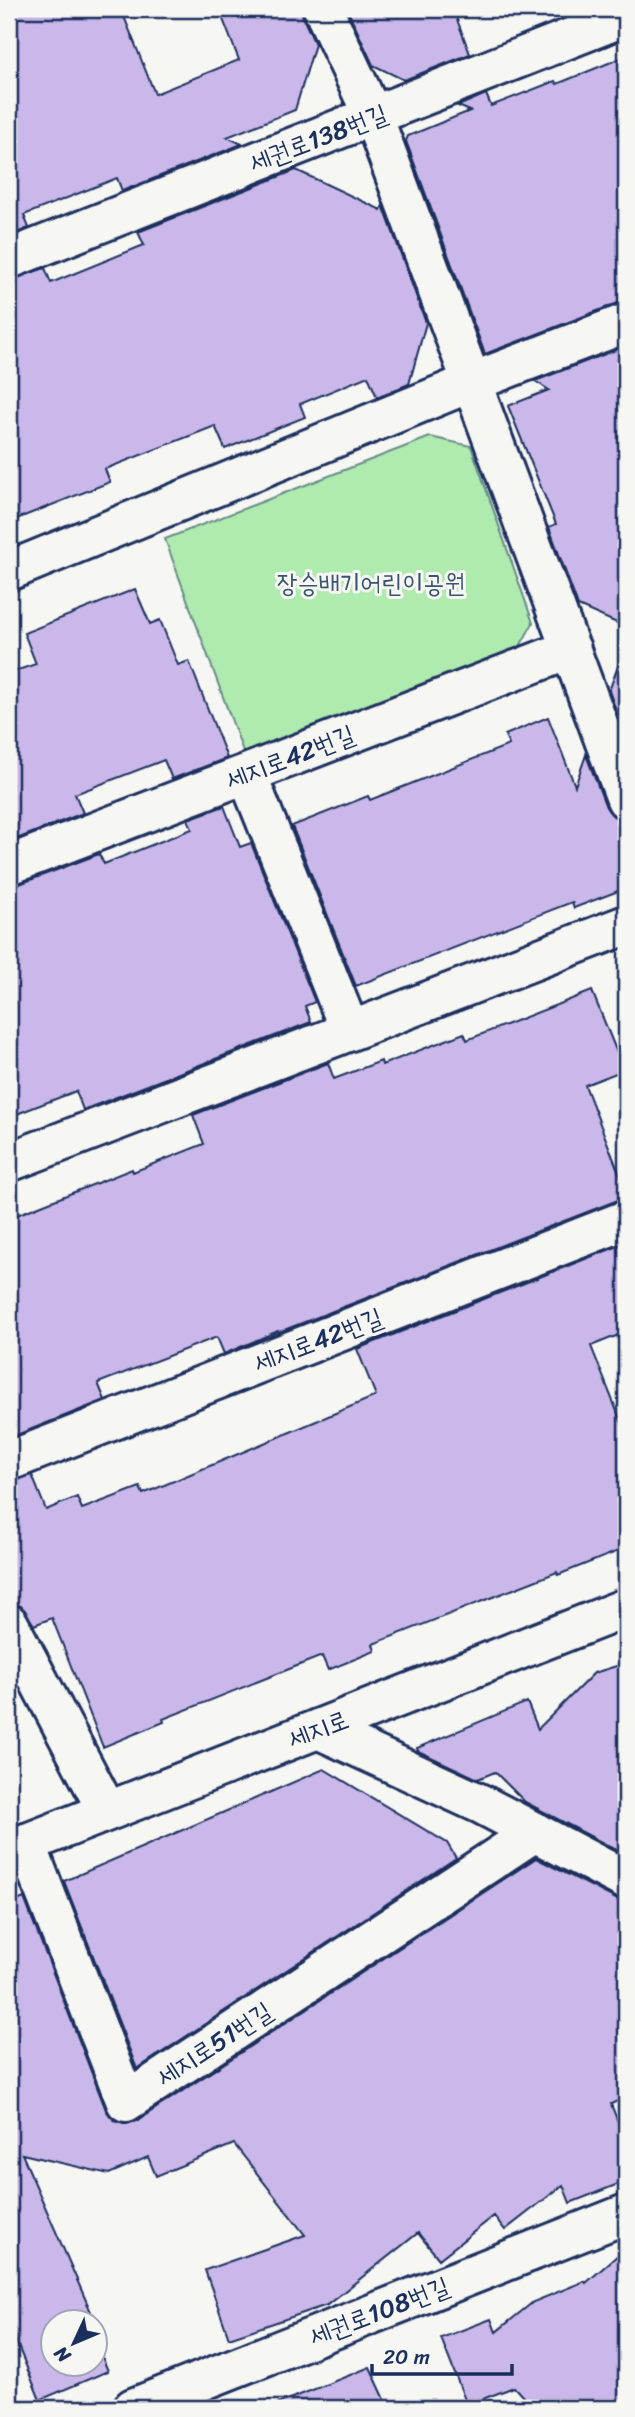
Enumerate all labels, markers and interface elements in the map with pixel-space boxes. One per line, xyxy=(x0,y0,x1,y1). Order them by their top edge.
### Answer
street label: 세권로138번길 xyxy=(242,90,394,186)
park label: 장승배기어린이공원 xyxy=(277,560,465,606)
street label: 세지로42번길 xyxy=(218,711,362,803)
street label: 세지로42번길 xyxy=(246,1294,390,1386)
street label: 세지로 xyxy=(280,1696,356,1762)
street label: 세지로51번길 xyxy=(146,1989,282,2099)
street label: 세권로108번길 xyxy=(302,2263,456,2359)
north arrow xyxy=(38,2308,108,2378)
scale bar xyxy=(372,2333,512,2377)
text: N xyxy=(45,2338,79,2371)
text: 20 m xyxy=(383,2338,430,2376)

